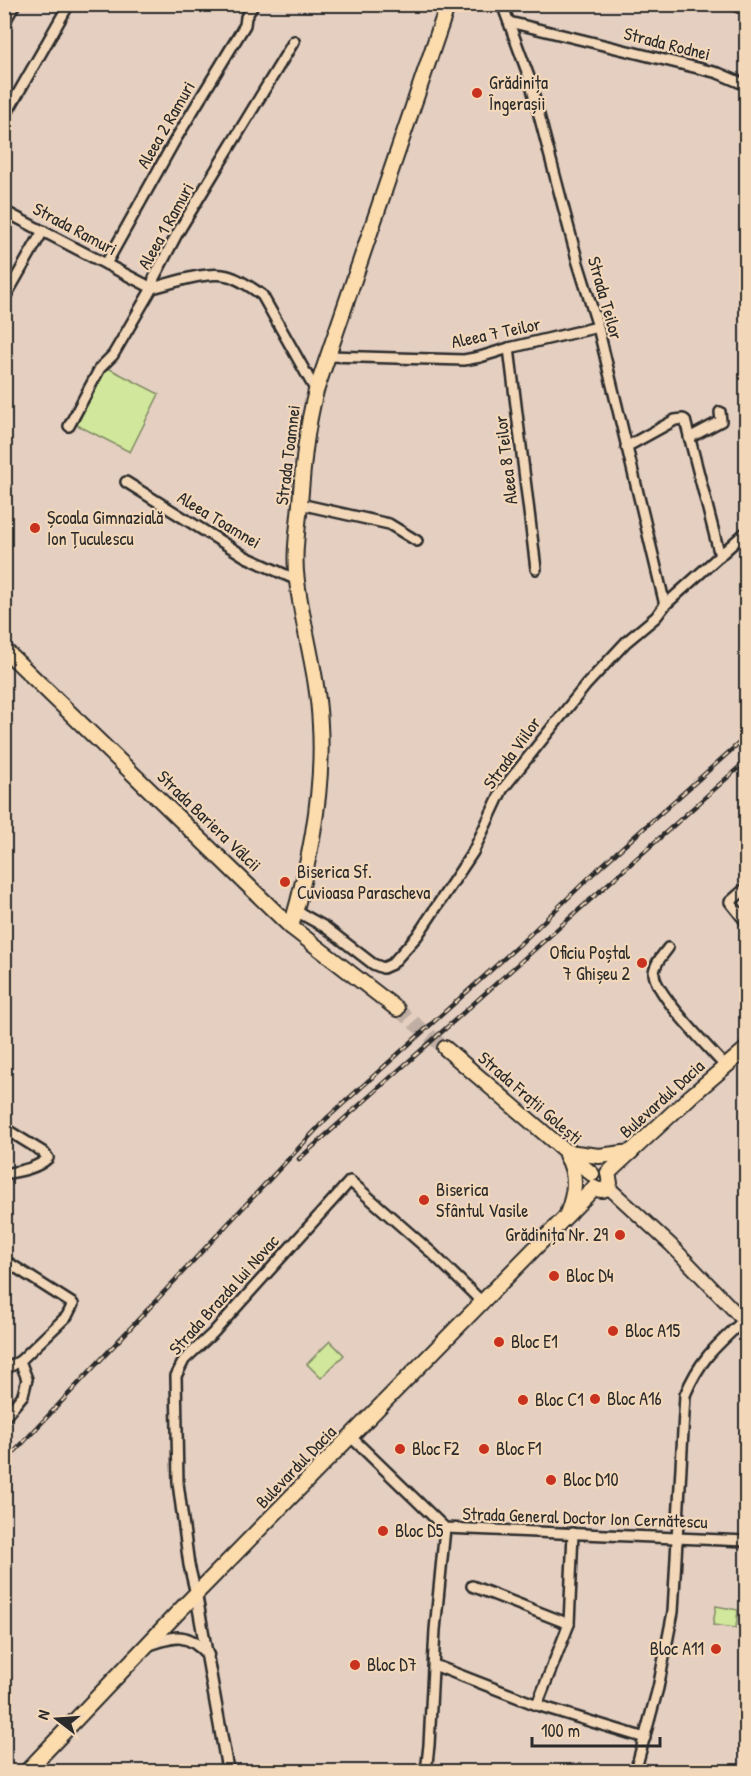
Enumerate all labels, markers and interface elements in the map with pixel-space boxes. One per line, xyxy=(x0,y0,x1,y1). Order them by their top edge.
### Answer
street label: Strada Rodnei xyxy=(621,21,713,66)
place label: Grădinița Îngerașii xyxy=(488,70,548,116)
street label: Aleea 2 Ramuri xyxy=(130,76,201,173)
marker: Grădinița Îngerașii xyxy=(470,86,484,100)
street label: Aleea 1 Ramuri xyxy=(132,178,200,274)
street label: Strada Ramuri xyxy=(29,196,122,261)
street label: Strada Teilor xyxy=(582,253,629,342)
street label: Aleea 7 Teilor xyxy=(449,311,543,354)
street label: Strada Toamnei xyxy=(269,403,306,507)
street label: Aleea 8 Teilor xyxy=(488,414,523,506)
street label: Aleea Toamnei xyxy=(173,485,266,554)
place label: Școala Gimnazială Ion Țuculescu xyxy=(47,505,163,551)
marker: Școala Gimnazială Ion Țuculescu xyxy=(28,521,42,535)
street label: Strada Viilor xyxy=(477,711,546,794)
street label: Strada Bariera Vâlcii xyxy=(152,764,267,877)
place label: Biserica Sf. Cuvioasa Parascheva xyxy=(297,859,430,905)
marker: Biserica Sf. Cuvioasa Parascheva xyxy=(278,875,292,889)
place label: Oficiu Poștal 7 Ghișeu 2 xyxy=(550,940,631,986)
marker: Oficiu Poștal 7 Ghișeu 2 xyxy=(635,956,649,970)
street label: Strada Frații Golești xyxy=(473,1045,588,1150)
street label: Bulevardul Dacia xyxy=(614,1054,710,1143)
place label: Biserica Sfântul Vasile xyxy=(436,1177,528,1223)
marker: Biserica Sfântul Vasile xyxy=(417,1193,431,1207)
place label: Grădinița Nr. 29 xyxy=(505,1222,608,1247)
marker: Grădinița Nr. 29 xyxy=(613,1228,627,1242)
street label: Strada Brazda lui Novac xyxy=(163,1229,284,1360)
place label: Bloc D4 xyxy=(566,1263,614,1288)
marker: Bloc D4 xyxy=(547,1269,561,1283)
place label: Bloc A15 xyxy=(625,1318,681,1343)
marker: Bloc A15 xyxy=(606,1324,620,1338)
place label: Bloc E1 xyxy=(511,1329,558,1354)
marker: Bloc E1 xyxy=(492,1335,506,1349)
place label: Bloc A16 xyxy=(607,1386,662,1411)
place label: Bloc C1 xyxy=(535,1387,584,1412)
marker: Bloc A16 xyxy=(588,1392,602,1406)
marker: Bloc C1 xyxy=(516,1393,530,1407)
street label: Bulevardul Dacia xyxy=(250,1420,342,1514)
place label: Bloc F2 xyxy=(412,1436,460,1461)
place label: Bloc F1 xyxy=(496,1436,542,1461)
marker: Bloc F2 xyxy=(393,1442,407,1456)
marker: Bloc F1 xyxy=(477,1442,491,1456)
place label: Bloc D10 xyxy=(563,1467,618,1492)
marker: Bloc D10 xyxy=(544,1473,558,1487)
street label: Strada General Doctor Ion Cernătescu xyxy=(462,1501,708,1534)
place label: Bloc D5 xyxy=(395,1518,444,1543)
marker: Bloc D5 xyxy=(376,1524,390,1538)
place label: Bloc A11 xyxy=(650,1636,704,1661)
marker: Bloc A11 xyxy=(709,1642,723,1656)
place label: Bloc D7 xyxy=(367,1652,417,1677)
marker: Bloc D7 xyxy=(348,1658,362,1672)
north arrow xyxy=(27,1689,87,1749)
text: N xyxy=(31,1707,55,1722)
scale bar xyxy=(532,1710,660,1748)
text: 100 m xyxy=(541,1718,580,1743)

